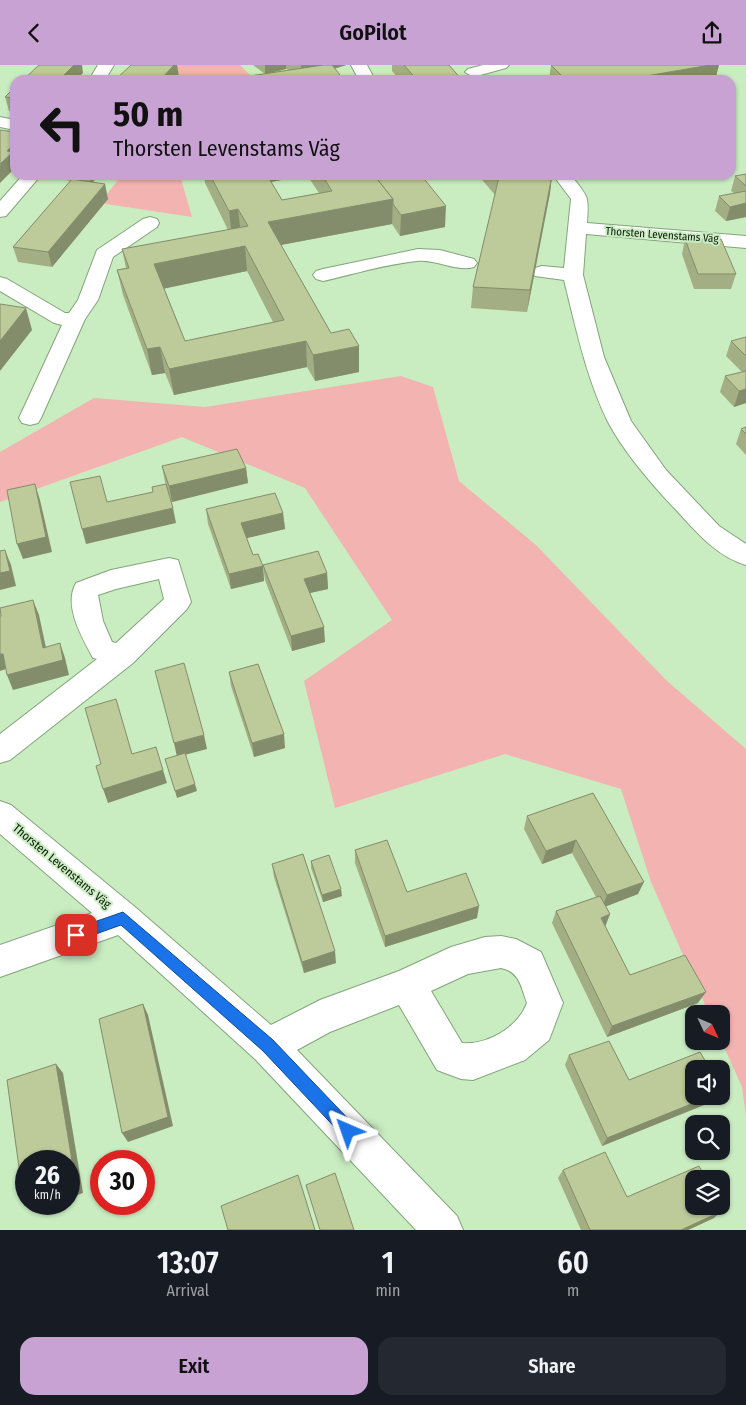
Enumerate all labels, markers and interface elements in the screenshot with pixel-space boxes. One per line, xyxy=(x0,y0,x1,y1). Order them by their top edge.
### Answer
icon: back xyxy=(20,19,48,47)
text: GoPilot xyxy=(339,19,407,46)
icon: share xyxy=(698,19,726,47)
text: 50 m xyxy=(113,93,183,135)
icon: left xyxy=(30,95,95,160)
text: Thorsten Levenstams Väg xyxy=(113,135,340,162)
street label: Thorsten Levenstams Väg xyxy=(605,225,720,245)
street label: Thorsten Levenstams Väg xyxy=(10,821,114,911)
pin xyxy=(55,914,97,956)
icon: arrive xyxy=(62,921,90,949)
north arrow xyxy=(685,1005,730,1050)
map controls xyxy=(685,1005,730,1215)
button: sound xyxy=(685,1060,730,1105)
position arrow xyxy=(321,1104,373,1156)
button: search xyxy=(685,1115,730,1160)
speed limit sign: 30 xyxy=(90,1150,155,1215)
text: 26 xyxy=(35,1161,60,1191)
button: layers xyxy=(685,1170,730,1215)
text: km/h xyxy=(34,1188,61,1202)
text: 13:07 xyxy=(157,1245,219,1281)
text: 1 xyxy=(382,1245,394,1281)
text: 60 xyxy=(557,1245,589,1281)
text: Arrival xyxy=(167,1281,209,1300)
text: min xyxy=(376,1281,400,1300)
text: m xyxy=(567,1281,579,1300)
button: Exit xyxy=(20,1337,368,1395)
button: Share xyxy=(378,1337,726,1395)

